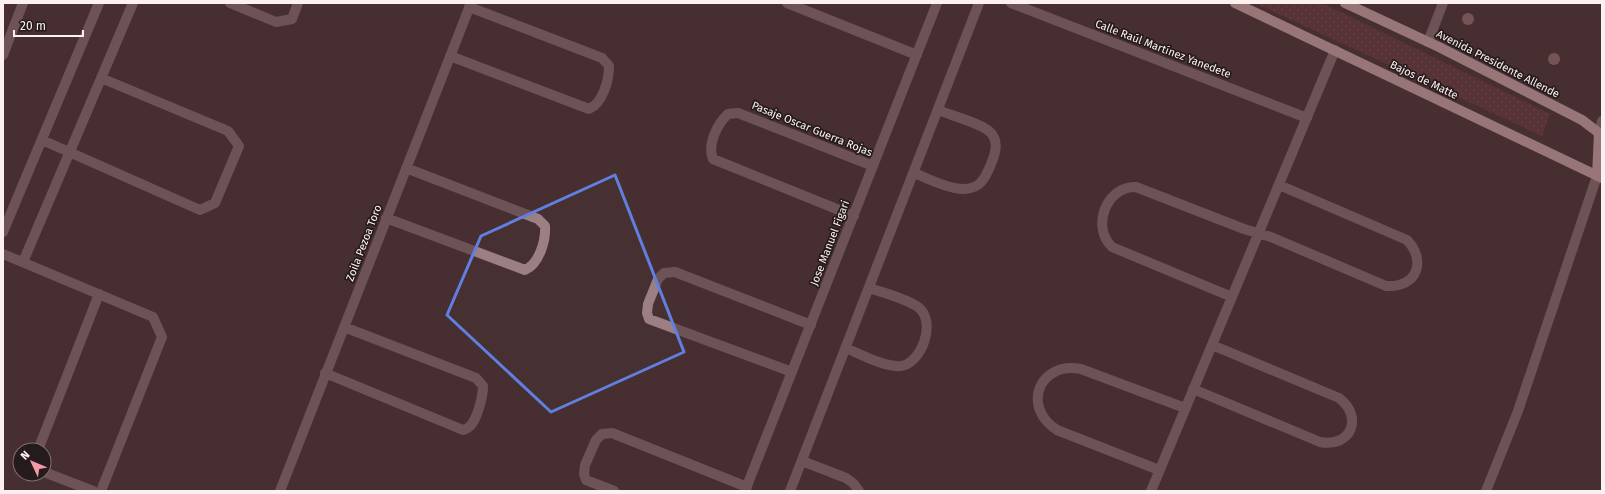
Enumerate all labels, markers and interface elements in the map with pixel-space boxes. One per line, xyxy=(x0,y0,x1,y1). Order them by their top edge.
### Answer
scale bar xyxy=(14,12,83,38)
street label: Calle Raúl Martínez Yanedete xyxy=(1093,17,1233,81)
text: 20 m xyxy=(20,19,46,33)
street label: Avenida Presidente Allende xyxy=(1434,27,1562,101)
street label: Bajos de Matte xyxy=(1388,58,1460,102)
street label: Pasaje Oscar Guerra Rojas xyxy=(750,99,874,159)
street label: Jose Manuel Figari xyxy=(808,199,852,287)
street label: Zoila Pezoa Toro xyxy=(343,203,385,283)
north arrow xyxy=(12,442,52,482)
text: N xyxy=(18,448,32,463)

